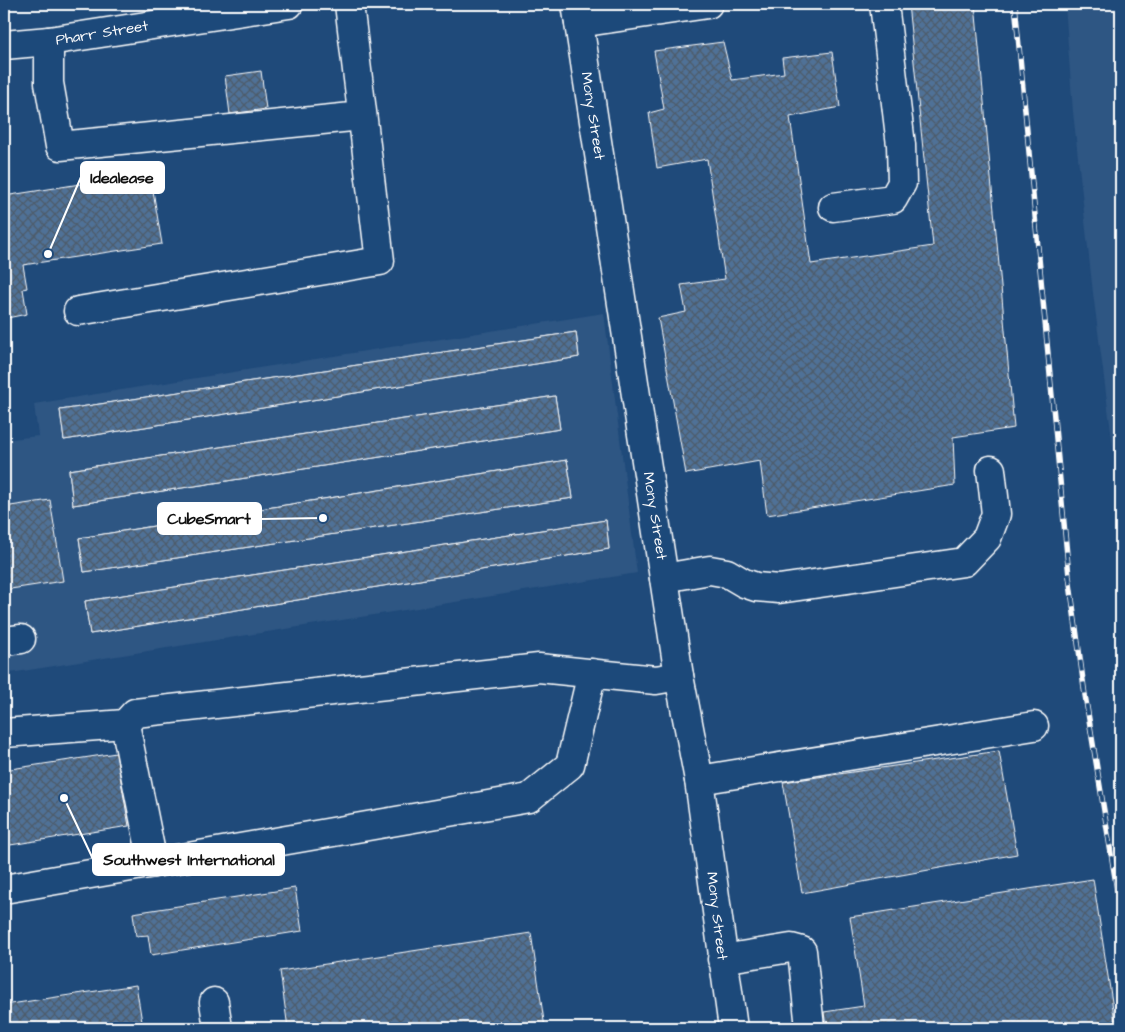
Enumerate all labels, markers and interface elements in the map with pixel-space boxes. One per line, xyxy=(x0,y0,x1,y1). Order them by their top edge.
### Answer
street label: Pharr Street xyxy=(54,15,150,51)
street label: Mony Street xyxy=(575,70,610,162)
callout: Idealease xyxy=(81,162,164,193)
text: Idealease xyxy=(90,167,154,189)
street label: Mony Street xyxy=(637,470,672,562)
callout: CubeSmart xyxy=(158,503,261,534)
text: CubeSmart xyxy=(167,508,251,530)
callout: Southwest International xyxy=(93,844,284,875)
text: Southwest International xyxy=(102,849,275,871)
street label: Mony Street xyxy=(700,871,733,962)

